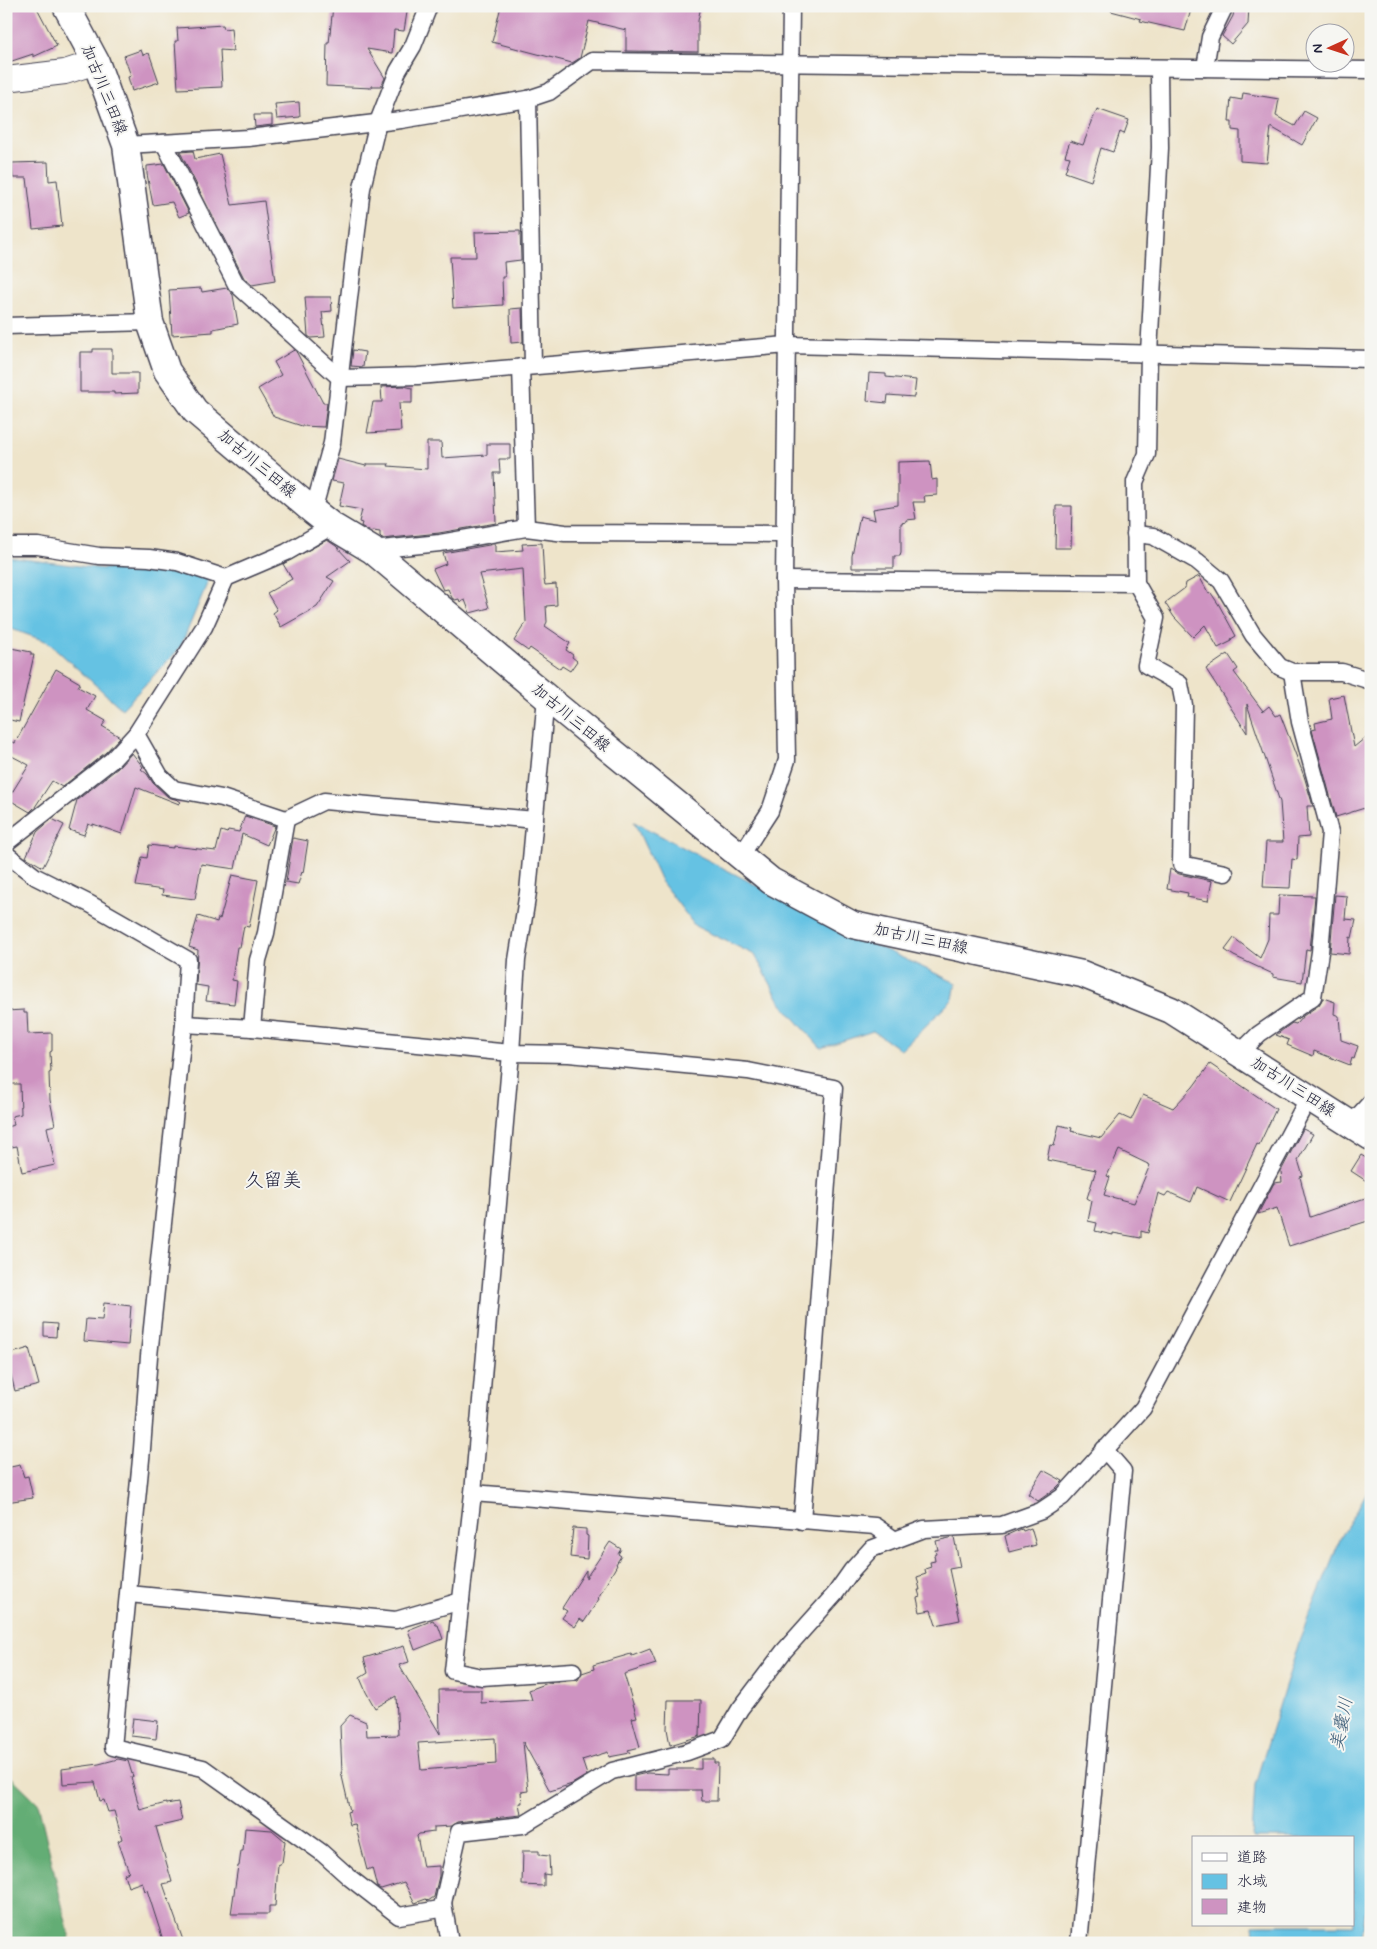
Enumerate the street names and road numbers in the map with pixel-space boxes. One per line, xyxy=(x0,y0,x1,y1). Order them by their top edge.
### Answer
street label: 加古川三田線 xyxy=(76,42,132,138)
street label: 加古川三田線 xyxy=(213,425,301,503)
street label: 加古川三田線 xyxy=(527,679,615,757)
street label: 加古川三田線 xyxy=(872,919,970,959)
street label: 加古川三田線 xyxy=(1247,1052,1339,1122)

